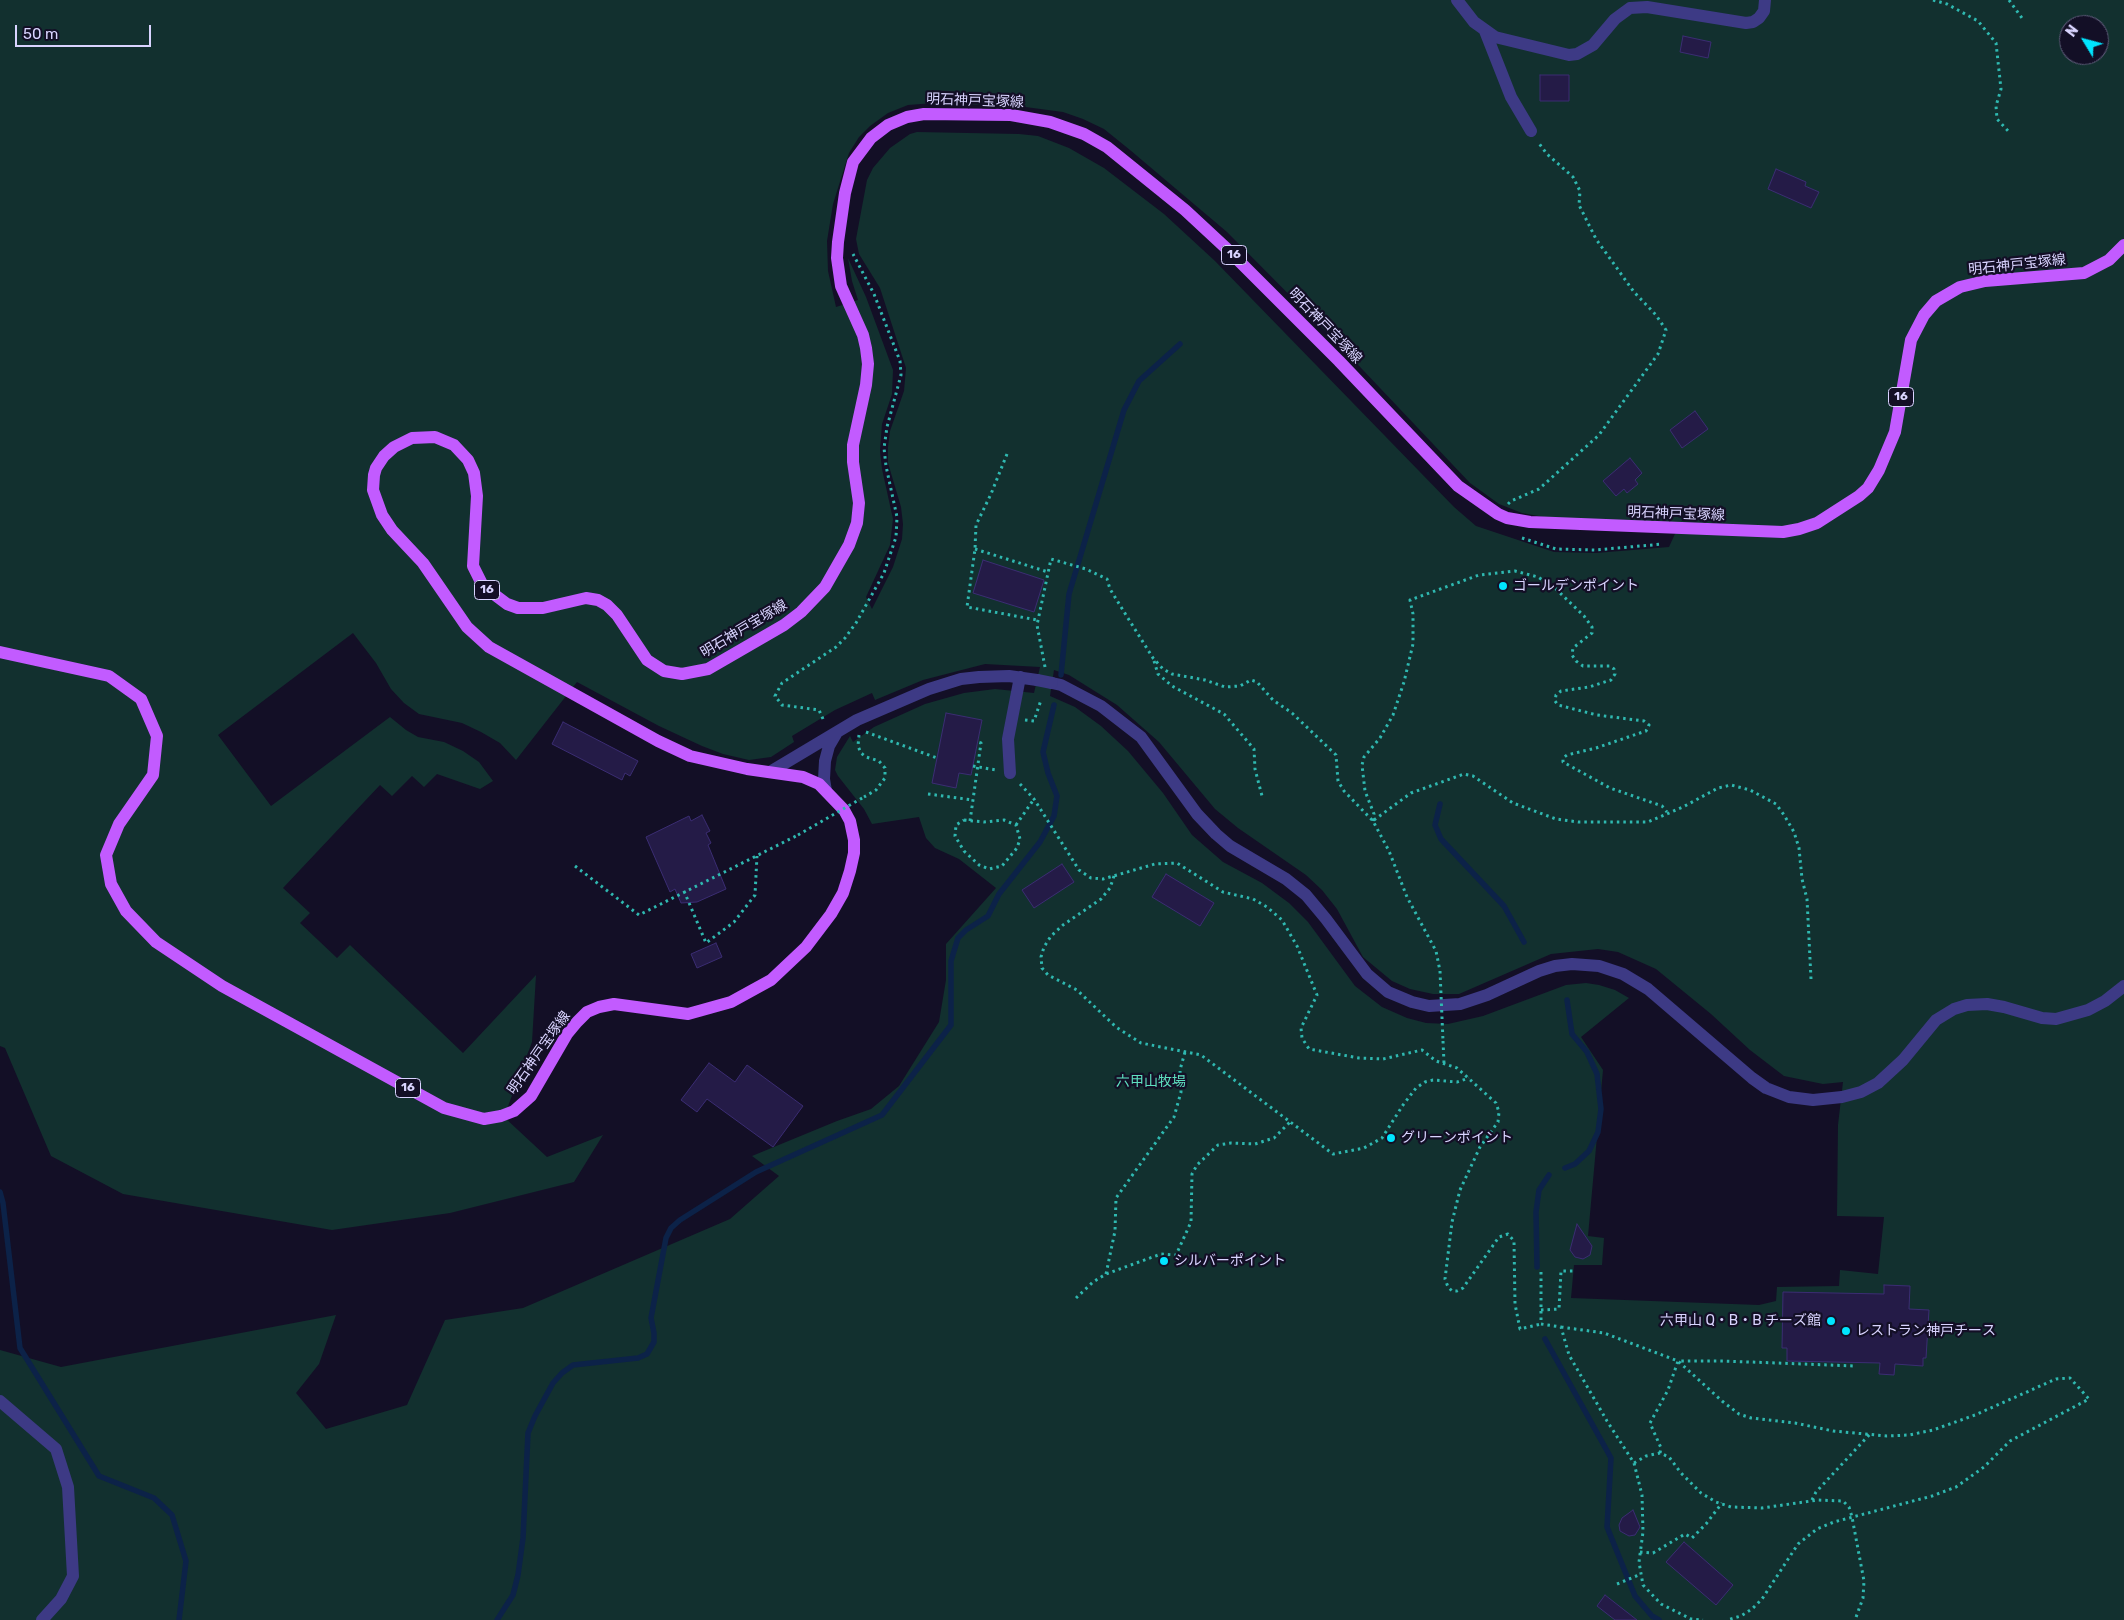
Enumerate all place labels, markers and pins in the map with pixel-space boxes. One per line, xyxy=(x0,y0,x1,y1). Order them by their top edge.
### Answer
place label: ゴールデンポイント xyxy=(1513,578,1639,594)
marker: ゴールデンポイント xyxy=(1497,580,1509,592)
place label: グリーンポイント xyxy=(1401,1130,1513,1146)
marker: グリーンポイント xyxy=(1385,1132,1397,1144)
place label: シルバーポイント xyxy=(1174,1253,1286,1269)
marker: シルバーポイント xyxy=(1158,1255,1170,1267)
place label: 六甲山 Q・B・B チーズ館 xyxy=(1660,1313,1821,1329)
marker: 六甲山 Q・B・B チーズ館 xyxy=(1825,1315,1837,1327)
place label: レストラン神戸チース xyxy=(1856,1323,1996,1339)
marker: レストラン神戸チース xyxy=(1840,1325,1852,1337)

